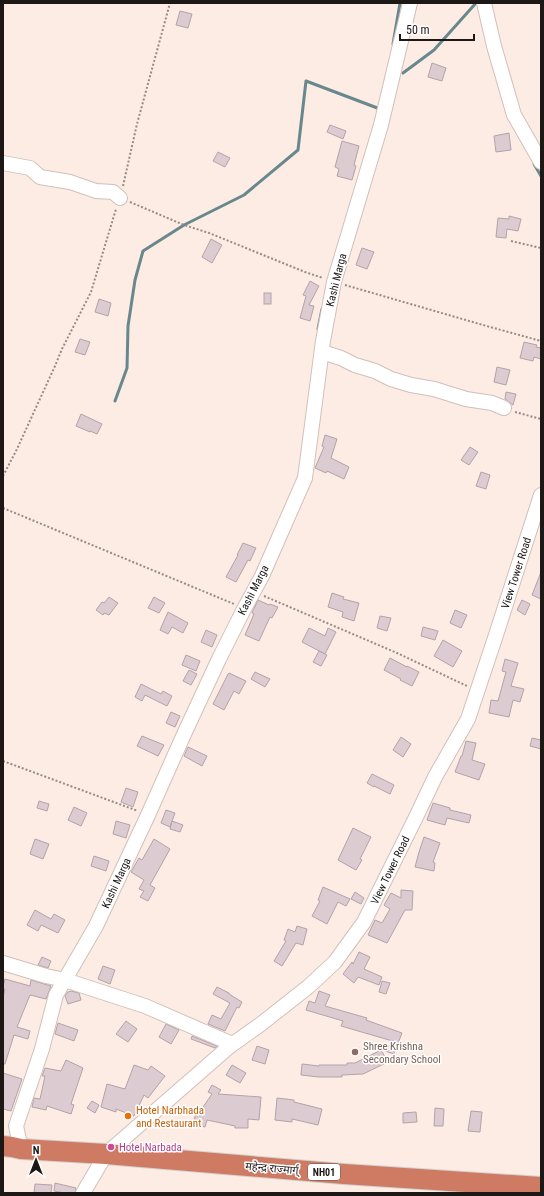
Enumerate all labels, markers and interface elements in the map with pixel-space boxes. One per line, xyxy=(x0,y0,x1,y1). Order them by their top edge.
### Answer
scale bar xyxy=(400,16,474,42)
text: 50 m xyxy=(406,23,430,37)
street label: Kashi Marga xyxy=(324,252,349,308)
street label: View Tower Road xyxy=(499,536,534,610)
street label: Kashi Marga xyxy=(235,563,272,617)
street label: View Tower Road xyxy=(368,834,413,906)
street label: Kashi Marga xyxy=(99,856,134,911)
place label: Shree Krishna Secondary School xyxy=(363,1040,441,1066)
marker: Shree Krishna Secondary School xyxy=(350,1047,360,1057)
place label: Hotel Narbhada and Restaurant xyxy=(136,1104,204,1130)
marker: Hotel Narbhada and Restaurant xyxy=(123,1111,133,1121)
north arrow xyxy=(16,1140,56,1180)
place label: Hotel Narbada xyxy=(119,1141,182,1154)
marker: Hotel Narbada xyxy=(106,1142,116,1152)
text: N xyxy=(33,1144,40,1157)
street label: महेन्द्र राज्मार्ग् xyxy=(245,1160,301,1177)
road number: NH01 xyxy=(308,1164,340,1180)

